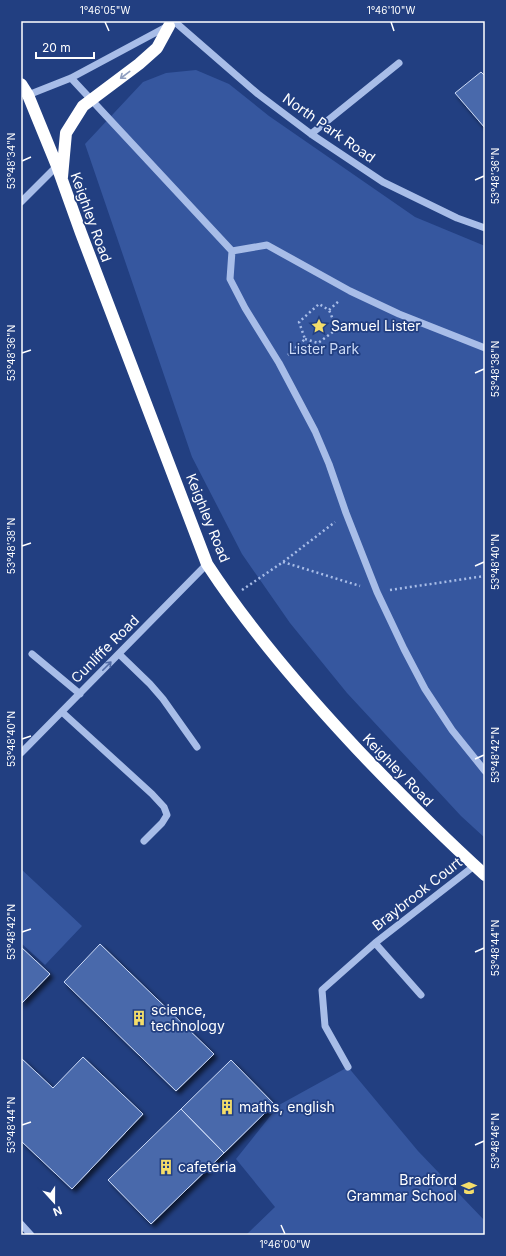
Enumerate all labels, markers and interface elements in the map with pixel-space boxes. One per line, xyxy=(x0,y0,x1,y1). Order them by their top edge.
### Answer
text: 1°46'05"W xyxy=(80,4,131,16)
text: 1°46'10"W xyxy=(367,4,416,16)
scale bar xyxy=(36,34,94,60)
text: 20 m xyxy=(42,40,71,55)
one-way arrow xyxy=(119,71,130,79)
street label: North Park Road xyxy=(280,89,379,166)
text: 53°48'34"N xyxy=(5,133,17,189)
text: 53°48'36"N xyxy=(489,148,501,204)
street label: Keighley Road xyxy=(67,170,116,264)
place icon: Samuel Lister xyxy=(310,317,328,335)
place label: Samuel Lister xyxy=(331,317,420,334)
text: 53°48'36"N xyxy=(5,325,17,381)
park label: Lister Park xyxy=(289,340,360,357)
text: 53°48'38"N xyxy=(489,341,501,397)
street label: Keighley Road xyxy=(183,471,234,565)
text: 53°48'38"N xyxy=(5,518,17,574)
text: 53°48'40"N xyxy=(489,534,501,590)
street label: Cunliffe Road xyxy=(67,611,142,686)
one-way arrow xyxy=(102,661,112,671)
text: 53°48'40"N xyxy=(5,711,17,767)
text: 53°48'42"N xyxy=(489,727,501,783)
street label: Keighley Road xyxy=(360,730,437,809)
street label: Braybrook Court xyxy=(369,853,465,934)
text: 53°48'42"N xyxy=(5,904,17,960)
text: 53°48'44"N xyxy=(489,920,501,976)
place label: science, technology xyxy=(151,1001,225,1034)
building icon: science, technology xyxy=(130,1009,148,1027)
text: 53°48'44"N xyxy=(5,1097,17,1153)
building icon: maths, english xyxy=(218,1098,236,1116)
place label: maths, english xyxy=(239,1098,335,1115)
text: 53°48'46"N xyxy=(489,1113,501,1169)
building icon: cafeteria xyxy=(157,1158,175,1176)
place label: cafeteria xyxy=(178,1158,236,1175)
place label: Bradford Grammar School xyxy=(346,1171,457,1204)
school or university icon: Bradford Grammar School xyxy=(460,1179,478,1197)
north arrow xyxy=(34,1182,74,1222)
text: N xyxy=(51,1203,64,1219)
text: 1°46'00"W xyxy=(260,1238,311,1250)

